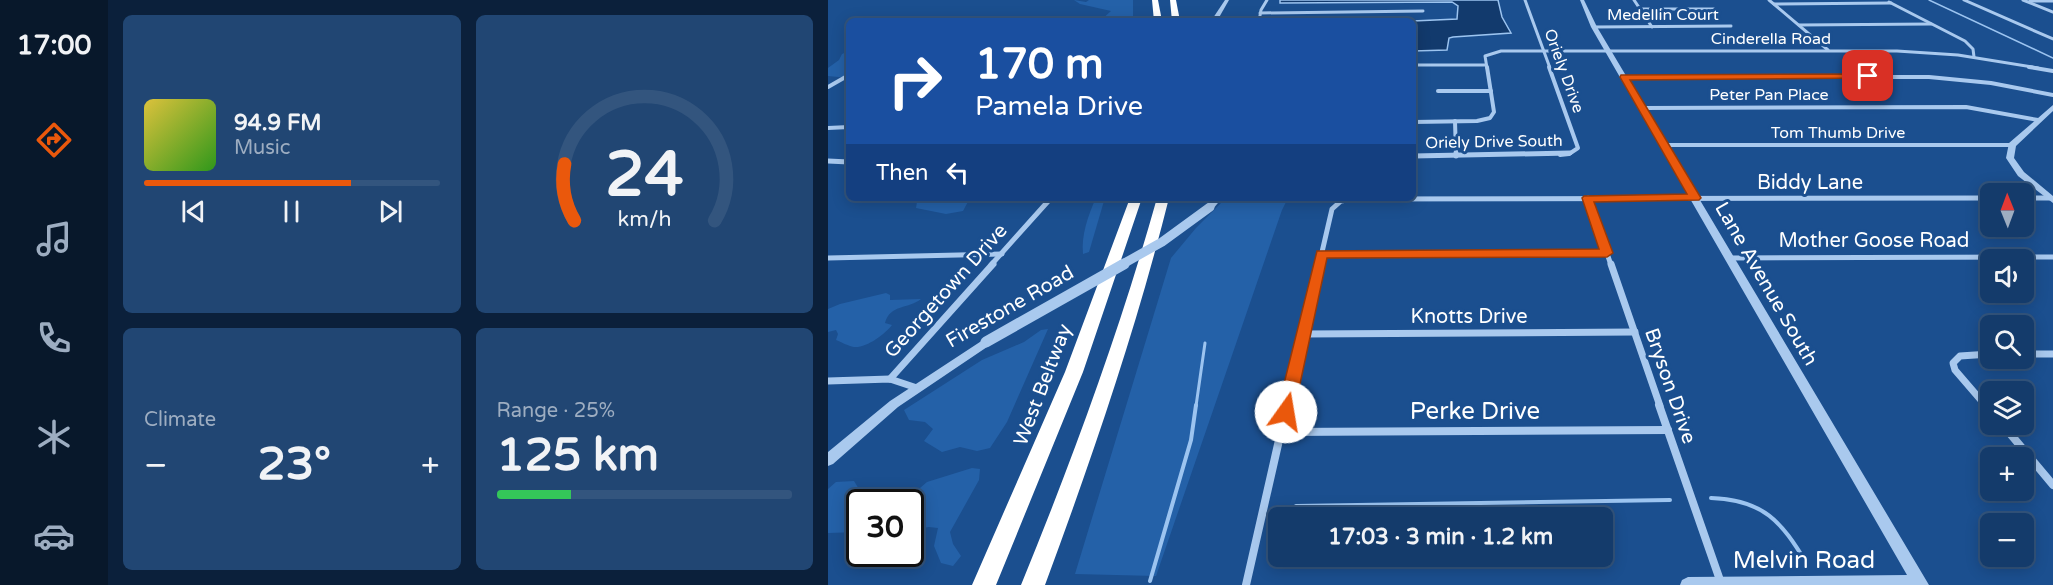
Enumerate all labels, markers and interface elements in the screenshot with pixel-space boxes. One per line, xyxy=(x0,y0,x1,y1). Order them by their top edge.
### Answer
street label: Medellin Court xyxy=(1607,5,1719,25)
street label: Oriely Drive xyxy=(1540,26,1588,116)
text: 17:00 xyxy=(17,29,91,62)
street label: Cinderella Road xyxy=(1711,29,1831,49)
text: 170 m xyxy=(975,39,1104,90)
icon: right xyxy=(876,42,954,120)
pin xyxy=(1842,50,1893,101)
icon: arrive xyxy=(1851,59,1884,92)
street label: Peter Pan Place xyxy=(1709,85,1829,105)
text: Pamela Drive xyxy=(975,90,1143,123)
text: 94.9 FM xyxy=(234,110,322,136)
icon: directions xyxy=(33,119,75,161)
street label: Tom Thumb Drive xyxy=(1771,123,1905,143)
street label: Oriely Drive South xyxy=(1425,131,1563,153)
text: Music xyxy=(234,136,290,160)
text: 24 xyxy=(605,138,683,213)
icon: left xyxy=(941,156,974,189)
text: Then xyxy=(876,160,929,186)
street label: Biddy Lane xyxy=(1757,171,1863,195)
north arrow xyxy=(1980,183,2034,237)
map controls xyxy=(1980,183,2034,567)
icon: previous xyxy=(177,195,210,228)
icon: pause xyxy=(275,195,308,228)
icon: next xyxy=(374,195,407,228)
street label: Lane Avenue South xyxy=(1709,198,1823,370)
text: km/h xyxy=(617,206,671,232)
icon: music xyxy=(33,218,75,260)
street label: Georgetown Drive xyxy=(880,219,1012,363)
street label: Mother Goose Road xyxy=(1779,229,1969,253)
button: sound xyxy=(1980,249,2034,303)
street label: Firestone Road xyxy=(942,261,1078,353)
street label: Knotts Drive xyxy=(1411,305,1528,329)
button: search xyxy=(1980,315,2034,369)
icon: phone xyxy=(33,317,75,359)
street label: West Beltway xyxy=(1009,321,1077,449)
street label: Bryson Drive xyxy=(1639,325,1701,447)
position arrow xyxy=(1254,380,1318,444)
button: layers xyxy=(1980,381,2034,435)
street label: Perke Drive xyxy=(1410,397,1540,426)
text: Range · 25% xyxy=(497,399,615,423)
text: Climate xyxy=(144,408,216,432)
icon: climate xyxy=(33,416,75,458)
text: 125 km xyxy=(497,429,659,483)
text: 23° xyxy=(257,438,331,492)
text: − xyxy=(144,446,168,485)
text: + xyxy=(421,446,439,485)
button: + xyxy=(1980,447,2034,501)
speed limit sign: 30 xyxy=(846,489,924,567)
button: − xyxy=(1980,513,2034,567)
icon: car xyxy=(33,515,75,557)
text: 17:03 · 3 min · 1.2 km xyxy=(1328,524,1553,550)
street label: Melvin Road xyxy=(1733,546,1875,575)

